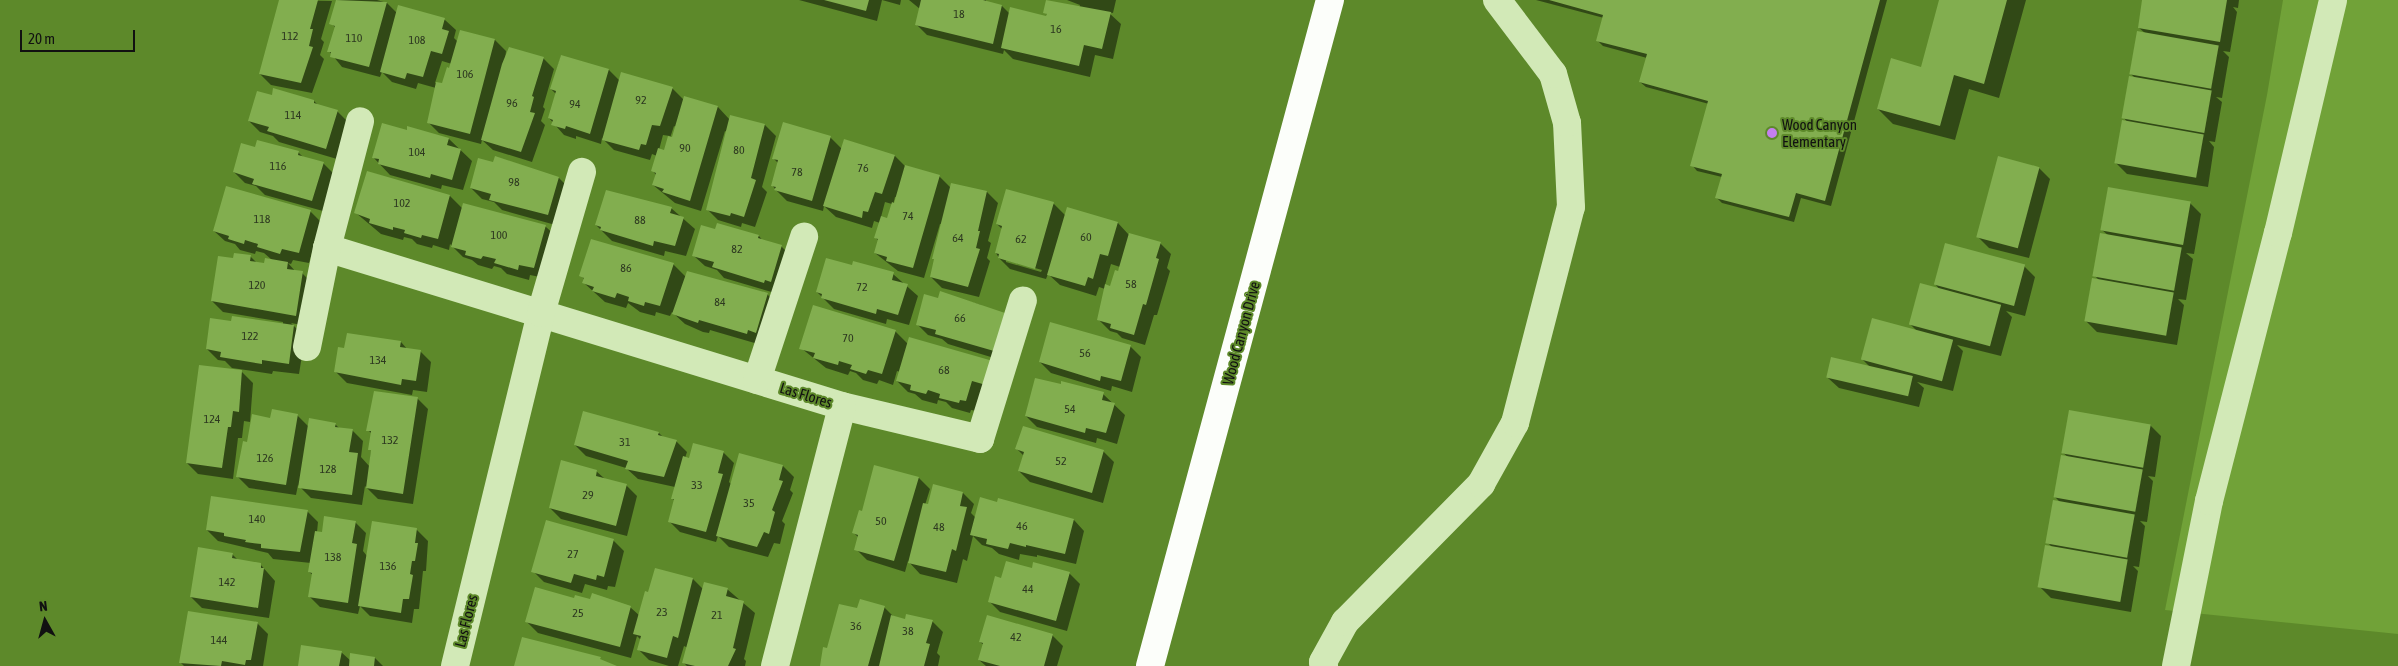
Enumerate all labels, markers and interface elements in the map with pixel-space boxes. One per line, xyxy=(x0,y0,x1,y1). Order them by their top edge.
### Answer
house number: 18 xyxy=(953,8,965,22)
scale bar xyxy=(22,20,138,52)
house number: 16 xyxy=(1050,23,1062,37)
text: 20 m xyxy=(28,30,55,47)
house number: 112 xyxy=(282,30,298,44)
house number: 110 xyxy=(346,32,362,46)
house number: 108 xyxy=(409,34,425,48)
house number: 106 xyxy=(457,68,473,82)
house number: 92 xyxy=(635,94,647,108)
house number: 96 xyxy=(506,97,518,111)
house number: 94 xyxy=(569,98,581,112)
house number: 114 xyxy=(285,109,301,123)
place label: Wood Canyon Elementary xyxy=(1782,115,1857,150)
marker: Wood Canyon Elementary xyxy=(1766,127,1778,139)
house number: 90 xyxy=(679,142,691,156)
house number: 80 xyxy=(733,144,745,158)
house number: 104 xyxy=(409,146,425,160)
house number: 116 xyxy=(270,160,286,174)
house number: 76 xyxy=(857,162,869,176)
house number: 78 xyxy=(791,166,803,180)
house number: 98 xyxy=(508,176,520,190)
house number: 102 xyxy=(394,197,410,211)
house number: 74 xyxy=(902,210,914,224)
house number: 118 xyxy=(254,213,270,227)
house number: 88 xyxy=(634,214,646,228)
house number: 100 xyxy=(491,229,507,243)
house number: 60 xyxy=(1080,231,1092,245)
house number: 64 xyxy=(952,232,964,246)
house number: 62 xyxy=(1015,233,1027,247)
house number: 82 xyxy=(731,243,743,257)
house number: 86 xyxy=(620,262,632,276)
house number: 58 xyxy=(1125,278,1137,292)
house number: 120 xyxy=(249,279,265,293)
street label: Wood Canyon Drive xyxy=(1219,279,1263,387)
house number: 72 xyxy=(856,281,868,295)
house number: 84 xyxy=(714,296,726,310)
house number: 66 xyxy=(954,312,966,326)
house number: 122 xyxy=(242,330,258,344)
house number: 70 xyxy=(842,332,854,346)
house number: 56 xyxy=(1079,347,1091,361)
house number: 134 xyxy=(370,354,386,368)
house number: 68 xyxy=(938,364,950,378)
street label: Las Flores xyxy=(778,379,834,411)
house number: 54 xyxy=(1064,403,1076,417)
house number: 124 xyxy=(204,413,220,427)
house number: 132 xyxy=(382,434,398,448)
house number: 31 xyxy=(619,436,631,450)
house number: 126 xyxy=(257,452,273,466)
house number: 52 xyxy=(1055,455,1067,469)
house number: 128 xyxy=(320,463,336,477)
house number: 33 xyxy=(691,479,703,493)
house number: 29 xyxy=(582,489,594,503)
house number: 35 xyxy=(743,497,755,511)
house number: 140 xyxy=(249,513,265,527)
house number: 50 xyxy=(875,515,887,529)
house number: 46 xyxy=(1016,520,1028,534)
house number: 48 xyxy=(933,521,945,535)
house number: 27 xyxy=(567,548,579,562)
house number: 138 xyxy=(325,551,341,565)
house number: 136 xyxy=(380,560,396,574)
house number: 142 xyxy=(219,576,235,590)
house number: 44 xyxy=(1022,583,1034,597)
street label: Las Flores xyxy=(451,593,481,649)
north arrow xyxy=(20,596,70,646)
text: N xyxy=(38,598,48,615)
house number: 23 xyxy=(656,606,668,620)
house number: 25 xyxy=(572,607,584,621)
house number: 21 xyxy=(711,609,723,623)
house number: 36 xyxy=(850,620,862,634)
house number: 38 xyxy=(902,625,914,639)
house number: 42 xyxy=(1010,631,1022,645)
house number: 144 xyxy=(211,634,227,648)

